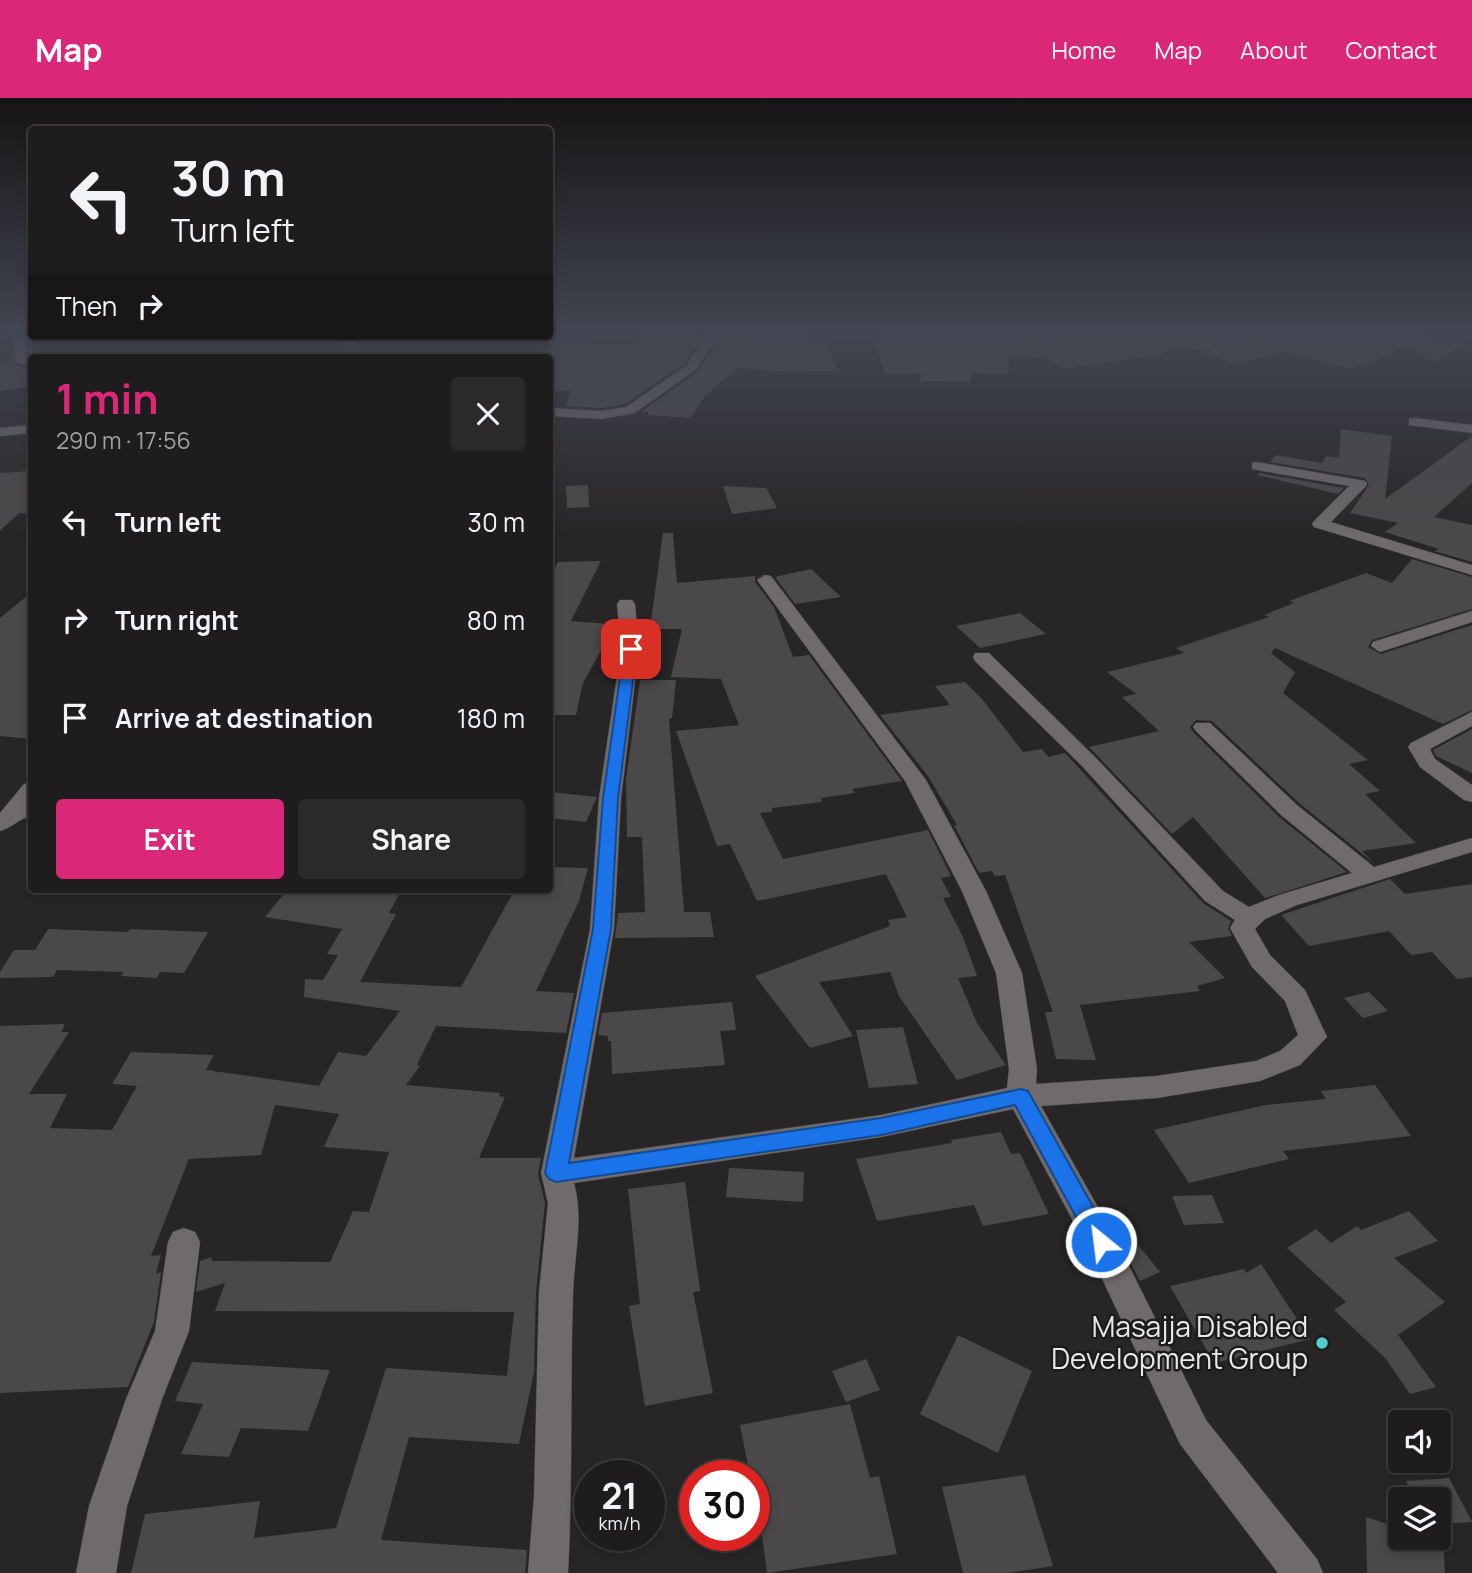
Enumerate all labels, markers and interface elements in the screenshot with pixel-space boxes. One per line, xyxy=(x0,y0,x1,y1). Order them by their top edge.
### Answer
text: Map xyxy=(35,27,103,72)
text: Home xyxy=(1051,33,1116,66)
text: Map xyxy=(1154,33,1202,66)
text: About xyxy=(1240,33,1308,66)
text: Contact xyxy=(1346,33,1437,66)
text: 30 m xyxy=(171,144,286,211)
icon: left xyxy=(56,154,147,245)
text: Turn left xyxy=(171,208,295,252)
icon: right xyxy=(131,287,169,325)
text: Then xyxy=(56,288,117,324)
text: 1 min xyxy=(56,369,159,427)
button: close xyxy=(451,377,525,451)
text: 290 m · 17:56 xyxy=(56,424,191,456)
icon: left xyxy=(56,503,94,541)
text: Turn left xyxy=(115,504,222,540)
text: 30 m xyxy=(468,504,525,540)
icon: right xyxy=(56,601,94,639)
text: Turn right xyxy=(115,602,239,638)
text: 80 m xyxy=(467,602,525,638)
pin xyxy=(601,619,661,679)
icon: arrive xyxy=(612,630,650,668)
icon: arrive xyxy=(56,699,94,737)
text: Arrive at destination xyxy=(115,700,373,736)
text: 180 m xyxy=(457,700,525,736)
button: Exit xyxy=(56,799,284,879)
button: Share xyxy=(298,799,525,879)
position arrow xyxy=(1064,1205,1138,1279)
place label: Masajja Disabled Development Group xyxy=(1051,1307,1308,1377)
marker: Masajja Disabled Development Group xyxy=(1314,1335,1330,1351)
map controls xyxy=(1388,1410,1451,1550)
button: sound xyxy=(1388,1410,1451,1473)
speed limit sign: 30 xyxy=(679,1460,770,1551)
text: 21 xyxy=(601,1472,638,1520)
button: layers xyxy=(1388,1487,1451,1550)
text: km/h xyxy=(599,1511,640,1535)

